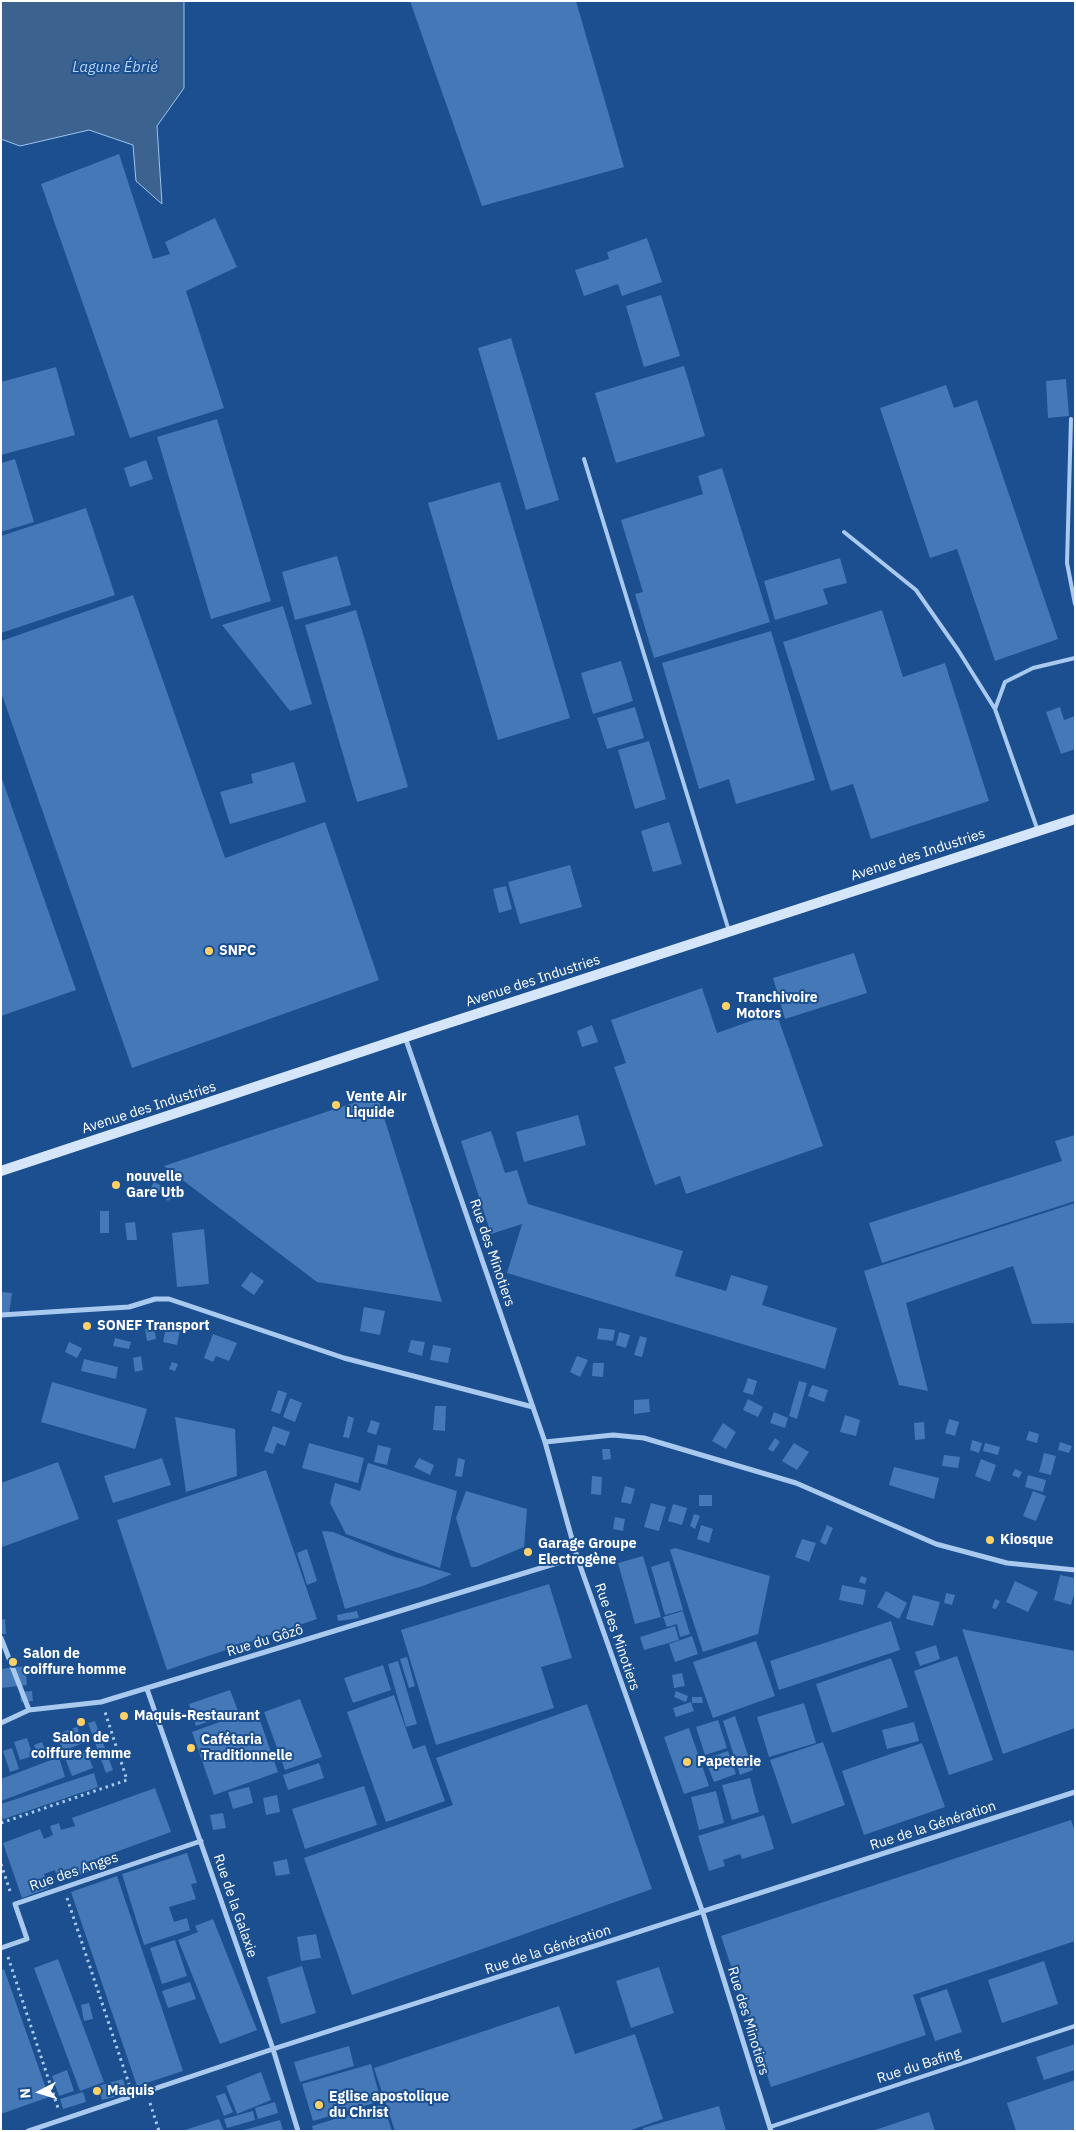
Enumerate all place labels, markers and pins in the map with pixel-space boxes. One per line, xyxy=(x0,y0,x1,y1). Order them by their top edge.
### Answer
place label: SNPC xyxy=(219,943,256,959)
marker: SNPC xyxy=(203,945,215,957)
place label: Tranchivoire Motors xyxy=(736,990,818,1022)
marker: Tranchivoire Motors xyxy=(720,1000,732,1012)
place label: Vente Air Liquide xyxy=(346,1089,407,1122)
marker: Vente Air Liquide xyxy=(330,1099,342,1111)
place label: nouvelle Gare Utb xyxy=(126,1169,184,1202)
marker: nouvelle Gare Utb xyxy=(110,1179,122,1191)
place label: SONEF Transport xyxy=(97,1318,210,1334)
marker: SONEF Transport xyxy=(81,1320,93,1332)
place label: Kiosque xyxy=(1000,1532,1053,1548)
marker: Kiosque xyxy=(984,1534,996,1546)
place label: Garage Groupe Electrogène xyxy=(538,1536,637,1568)
marker: Garage Groupe Electrogène xyxy=(522,1546,534,1558)
place label: Salon de coiffure homme xyxy=(23,1646,126,1678)
marker: Salon de coiffure homme xyxy=(7,1656,19,1668)
place label: Maquis-Restaurant xyxy=(134,1708,260,1724)
marker: Maquis-Restaurant xyxy=(118,1710,130,1722)
marker: Salon de coiffure femme xyxy=(75,1716,87,1728)
place label: Salon de coiffure femme xyxy=(31,1730,131,1762)
place label: Cafétaria Traditionnelle xyxy=(201,1732,293,1764)
marker: Cafétaria Traditionnelle xyxy=(185,1742,197,1754)
place label: Papeterie xyxy=(697,1754,761,1770)
marker: Papeterie xyxy=(681,1756,693,1768)
place label: Maquis xyxy=(107,2083,154,2099)
marker: Maquis xyxy=(91,2085,103,2097)
place label: Eglise apostolique du Christ xyxy=(329,2089,449,2122)
marker: Eglise apostolique du Christ xyxy=(313,2099,325,2111)

